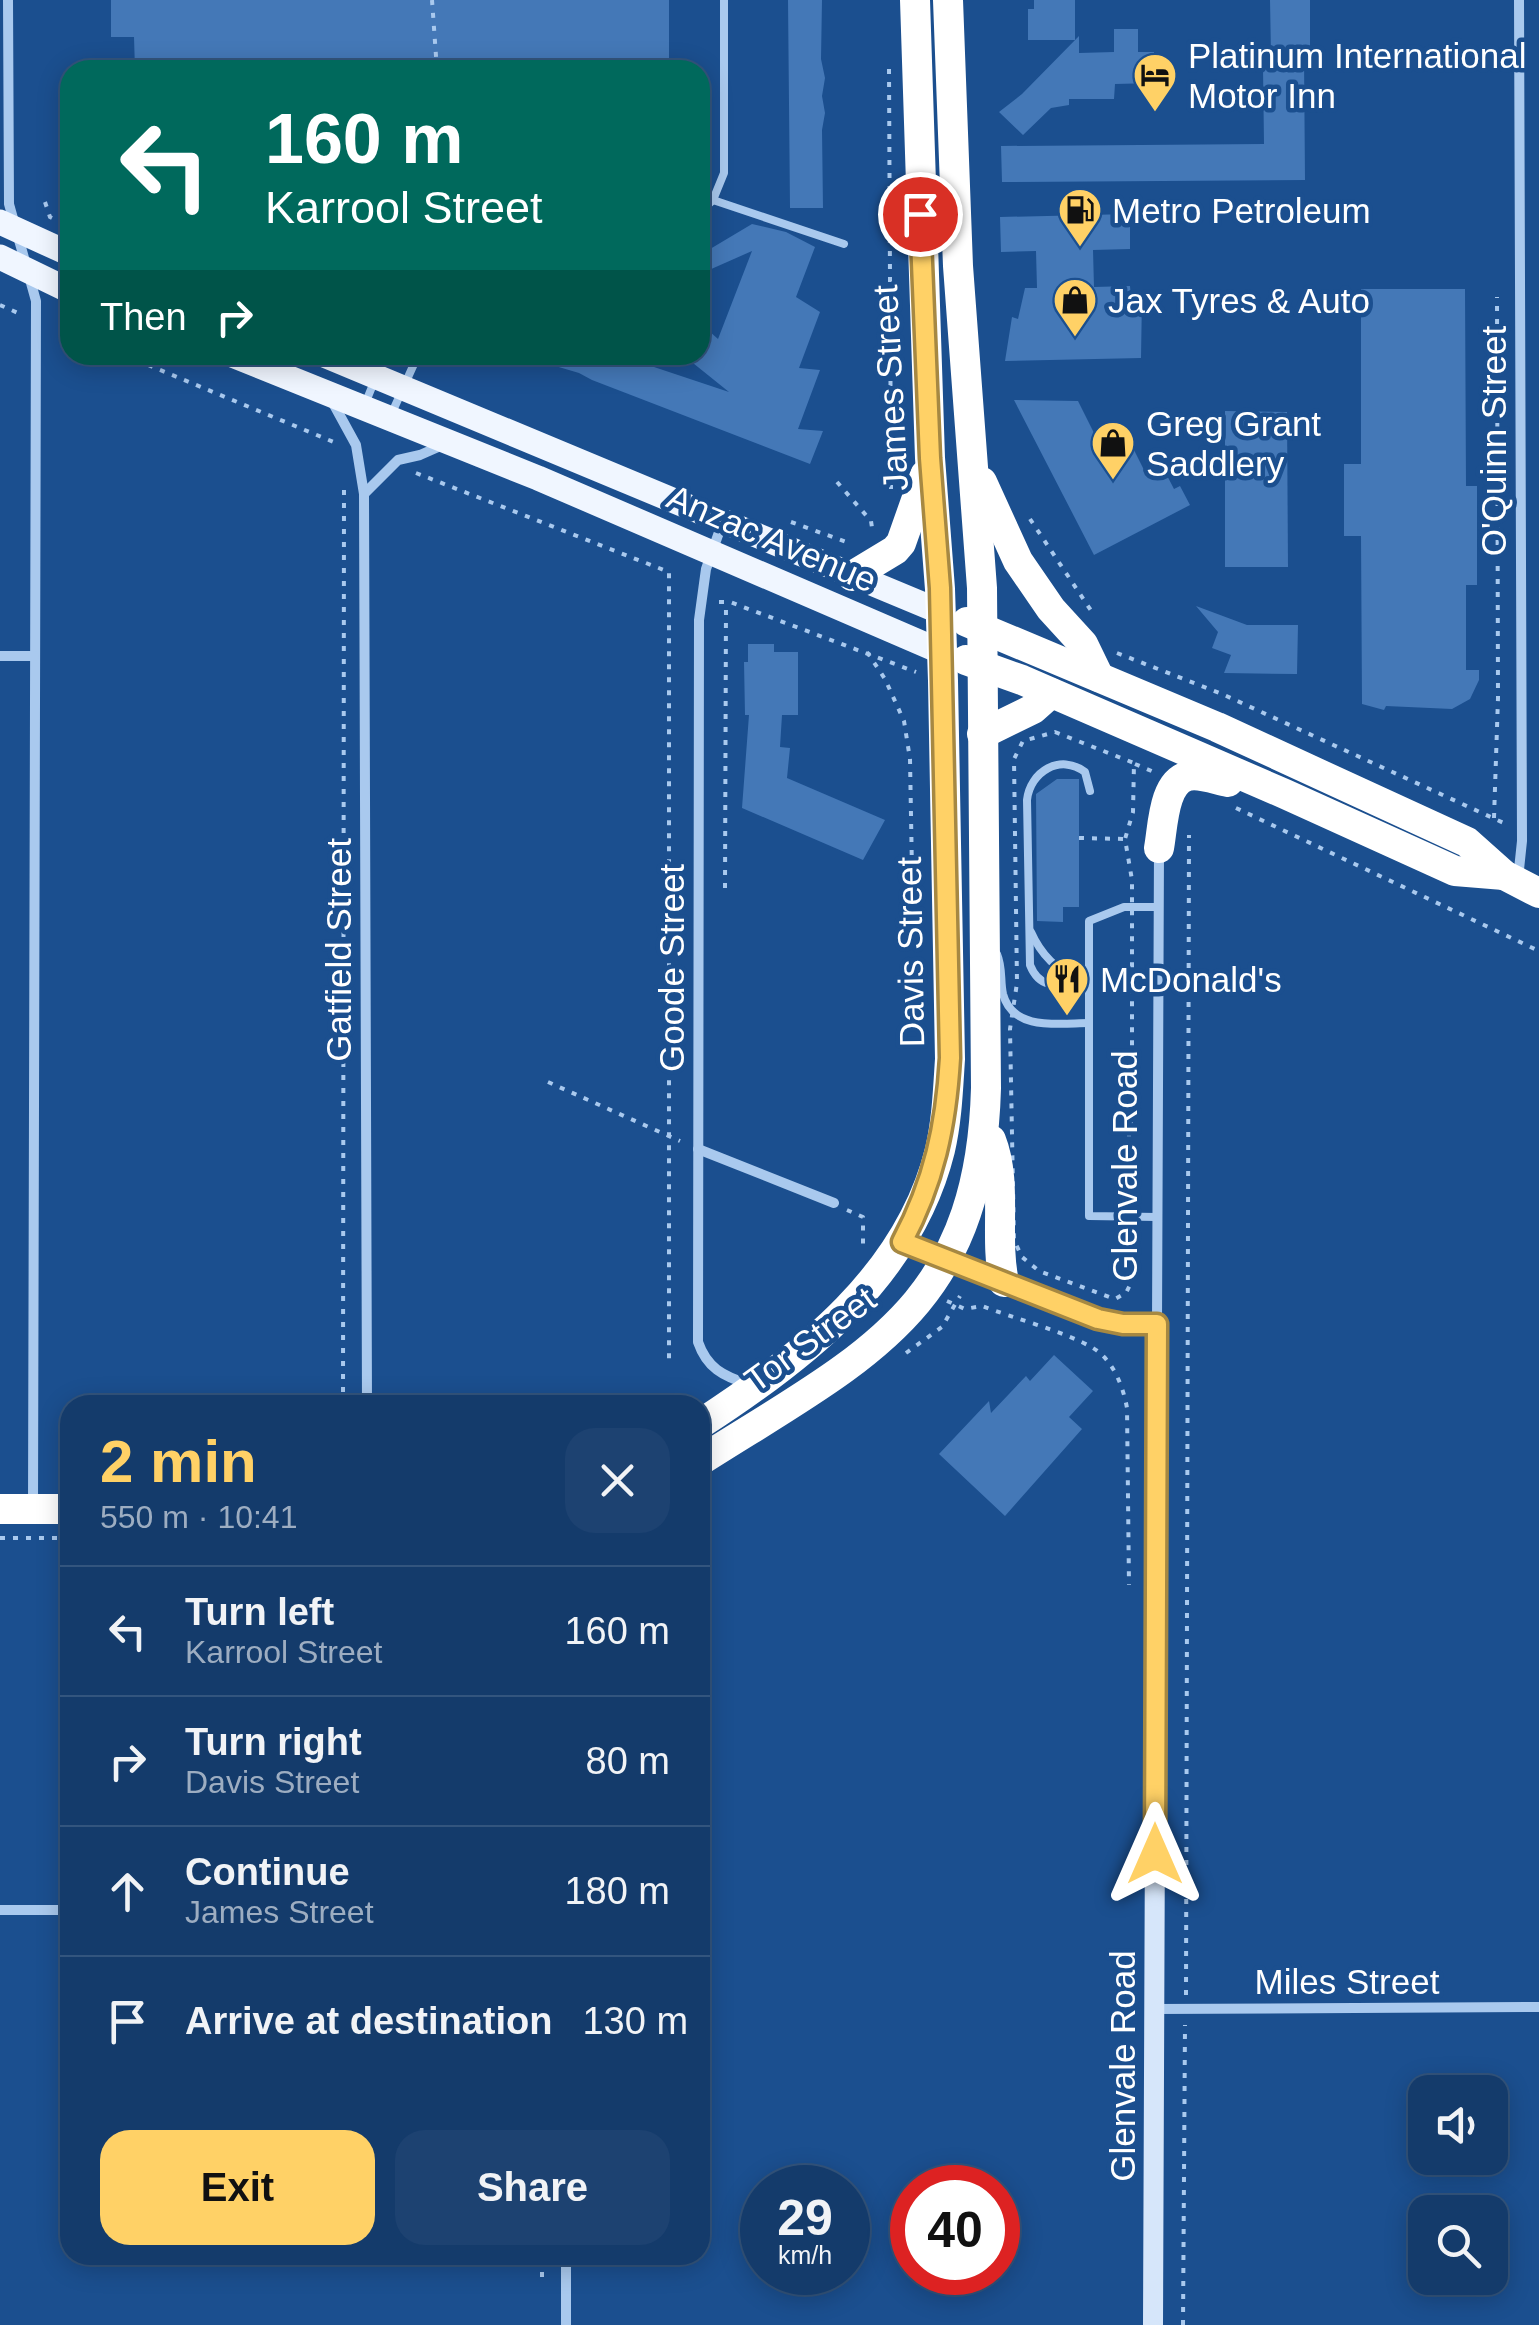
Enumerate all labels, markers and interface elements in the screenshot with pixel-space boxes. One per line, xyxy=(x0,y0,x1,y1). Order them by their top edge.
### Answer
place label: Platinum International Motor Inn xyxy=(1188,36,1527,115)
hotel icon: Platinum International Motor Inn xyxy=(1132,52,1178,113)
icon: left xyxy=(100,100,230,230)
text: 160 m xyxy=(265,100,463,178)
pin xyxy=(878,172,963,257)
text: Karrool Street xyxy=(265,182,543,233)
icon: arrive xyxy=(893,187,948,242)
fuel station icon: Metro Petroleum xyxy=(1057,187,1103,248)
place label: Metro Petroleum xyxy=(1112,191,1371,230)
shop icon: Jax Tyres & Auto xyxy=(1052,277,1098,338)
place label: Jax Tyres & Auto xyxy=(1108,281,1370,320)
street label: James Street xyxy=(865,284,915,492)
icon: right xyxy=(207,290,262,345)
text: Then xyxy=(100,296,187,338)
street label: O'Quinn Street xyxy=(1474,326,1513,556)
place label: Greg Grant Saddlery xyxy=(1146,404,1321,483)
shop icon: Greg Grant Saddlery xyxy=(1090,420,1136,481)
street label: Anzac Avenue xyxy=(662,476,882,600)
street label: Gatfield Street xyxy=(319,838,358,1062)
street label: Davis Street xyxy=(889,856,931,1048)
street label: Goode Street xyxy=(652,864,691,1072)
restaurant icon: McDonald's xyxy=(1044,956,1090,1017)
place label: McDonald's xyxy=(1100,960,1282,999)
street label: Glenvale Road xyxy=(1105,1050,1144,1282)
street label: Tor Street xyxy=(737,1278,883,1399)
text: 2 min xyxy=(100,1428,257,1495)
button: close xyxy=(565,1428,670,1533)
text: 550 m · 10:41 xyxy=(100,1499,297,1535)
text: Turn left xyxy=(185,1591,334,1633)
icon: left xyxy=(100,1604,155,1659)
text: 160 m xyxy=(564,1610,670,1652)
text: Karrool Street xyxy=(185,1634,382,1670)
text: Turn right xyxy=(185,1721,362,1763)
icon: right xyxy=(100,1734,155,1789)
text: 80 m xyxy=(586,1740,670,1782)
text: Davis Street xyxy=(185,1764,359,1800)
position arrow xyxy=(1103,1802,1207,1906)
text: Continue xyxy=(185,1851,350,1893)
icon: ahead xyxy=(100,1864,155,1919)
text: 180 m xyxy=(564,1870,670,1912)
text: James Street xyxy=(185,1894,374,1930)
street label: Glenvale Road xyxy=(1103,1950,1142,2182)
street label: Miles Street xyxy=(1255,1962,1440,2001)
icon: arrive xyxy=(100,1994,155,2049)
text: Arrive at destination xyxy=(185,2000,552,2042)
text: 130 m xyxy=(582,2000,688,2042)
map controls xyxy=(1408,2075,1508,2295)
button: sound xyxy=(1408,2075,1508,2175)
button: Exit xyxy=(100,2130,375,2245)
button: Share xyxy=(395,2130,670,2245)
speed limit sign: 40 xyxy=(890,2165,1020,2295)
text: 29 xyxy=(777,2190,833,2246)
button: search xyxy=(1408,2195,1508,2295)
text: km/h xyxy=(778,2241,832,2269)

